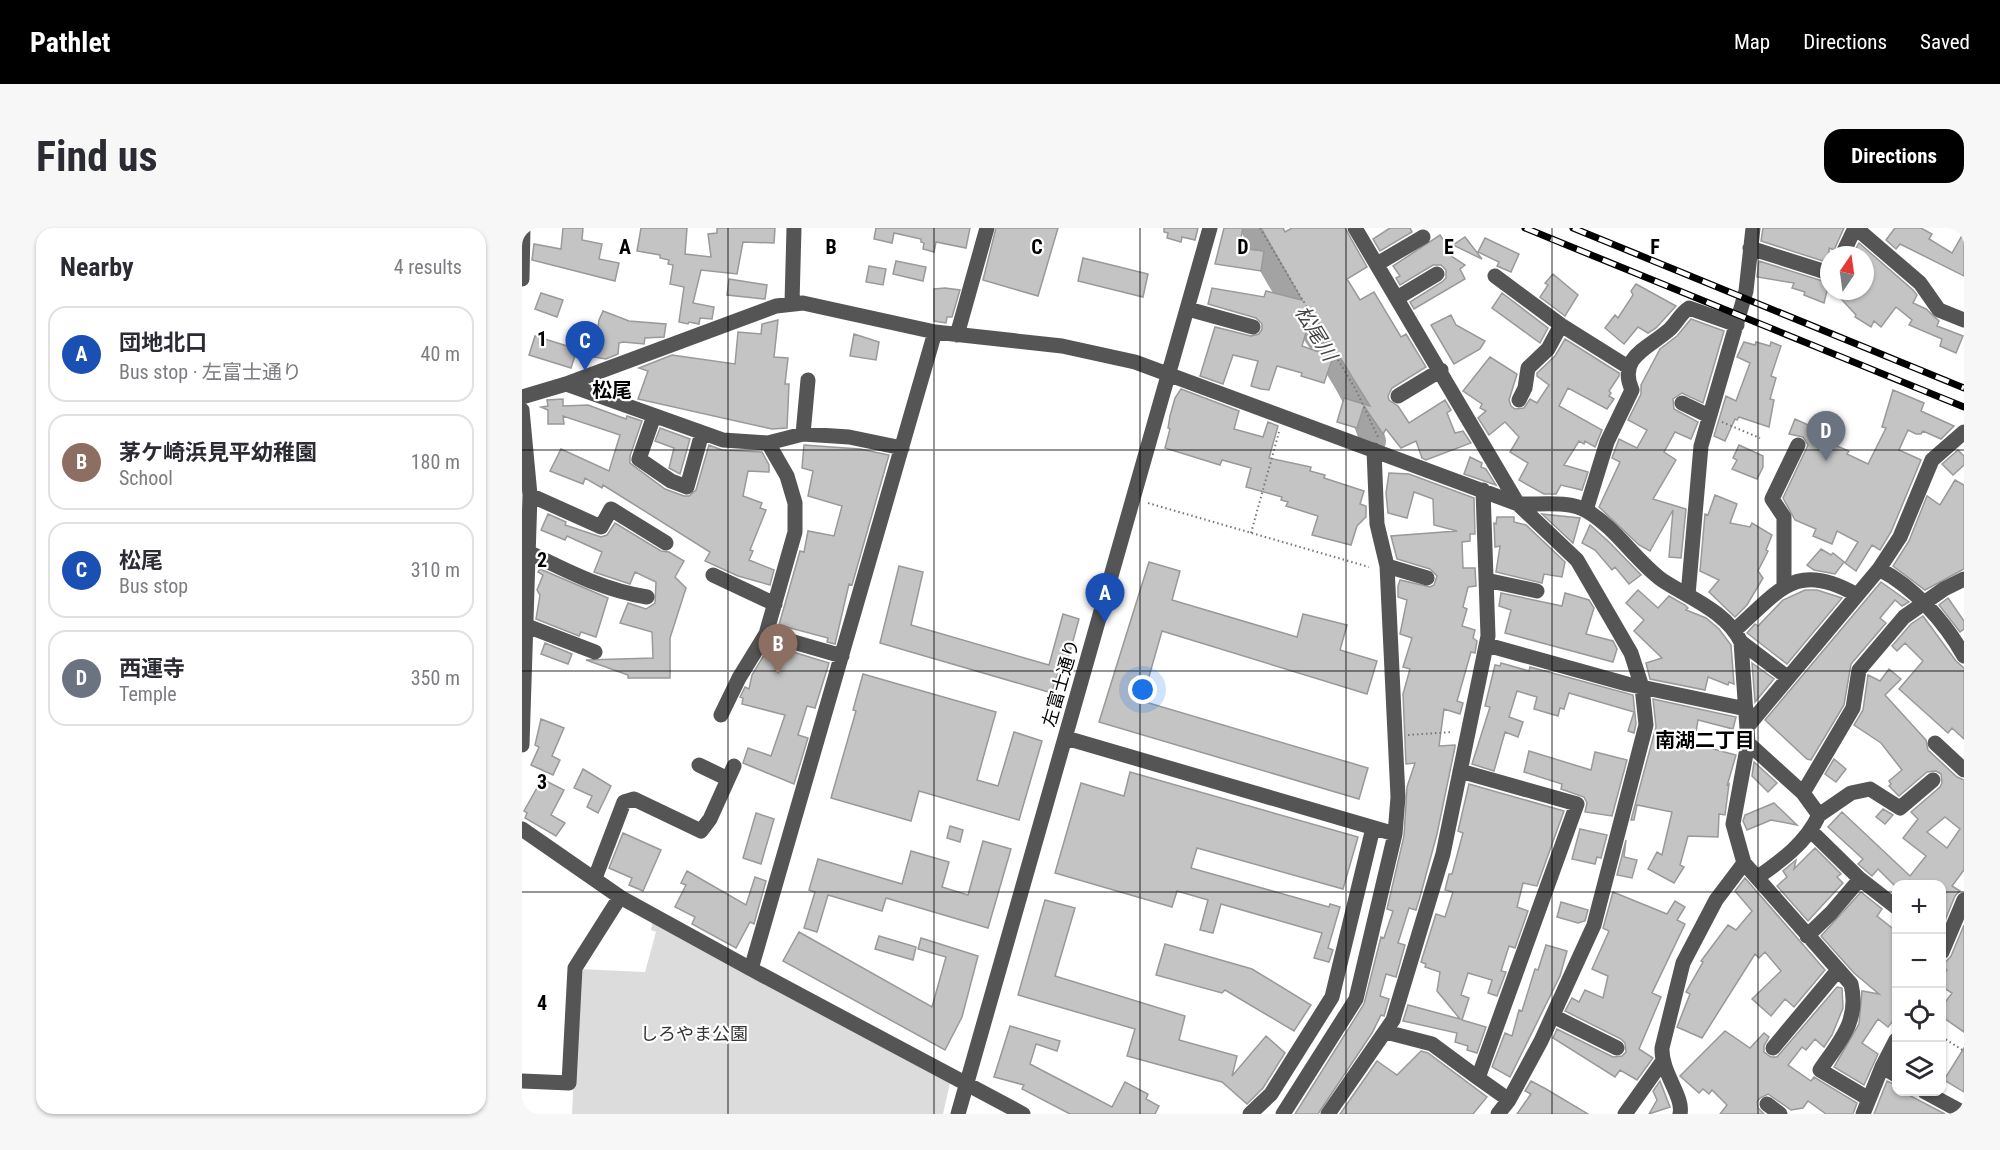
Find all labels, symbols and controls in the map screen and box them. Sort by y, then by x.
text: Pathlet [30,26,110,59]
text: Map [1734,30,1770,54]
text: Directions [1803,30,1887,54]
text: Saved [1920,30,1970,54]
button: Directions [1824,129,1964,183]
text: Find us [36,132,157,181]
text: A [619,235,631,259]
text: B [825,235,837,259]
text: C [1031,235,1043,259]
text: D [1237,235,1249,259]
text: E [1444,235,1454,259]
text: F [1650,235,1660,259]
north arrow [1820,246,1874,300]
text: Nearby [60,252,134,282]
text: 4 results [394,255,462,279]
water label: 松尾川 [1290,301,1343,367]
pin: C [566,322,604,371]
text: 1 [537,327,547,351]
text: 団地北口 [119,330,207,355]
text: A [76,342,87,366]
text: 40 m [421,342,460,366]
text: Bus stop · 左富士通り [119,360,302,384]
district label: 松尾 [592,378,632,402]
pin: D [1806,412,1846,461]
text: 茅ケ崎浜見平幼稚園 [119,440,317,465]
text: B [76,450,87,474]
text: 180 m [411,450,460,474]
text: School [119,466,173,490]
text: 松尾 [119,548,163,573]
text: 2 [537,548,547,572]
text: C [76,558,87,582]
text: 310 m [411,558,460,582]
text: Bus stop [119,574,188,598]
pin: A [1086,574,1124,623]
pin: B [758,624,798,674]
street label: 左富士通り [1038,637,1083,729]
text: 西運寺 [119,656,185,681]
text: D [76,666,87,690]
text: 350 m [411,666,460,690]
your location [1128,675,1157,704]
text: Temple [119,682,177,706]
district label: 南湖二丁目 [1655,728,1755,752]
text: 3 [537,770,547,794]
map controls [1892,880,1946,1096]
button: + [1892,880,1946,934]
button: − [1892,934,1946,988]
button: locate [1892,988,1946,1042]
text: 4 [537,991,547,1015]
park label: しろやま公園 [640,1023,748,1044]
button: layers [1892,1042,1946,1096]

